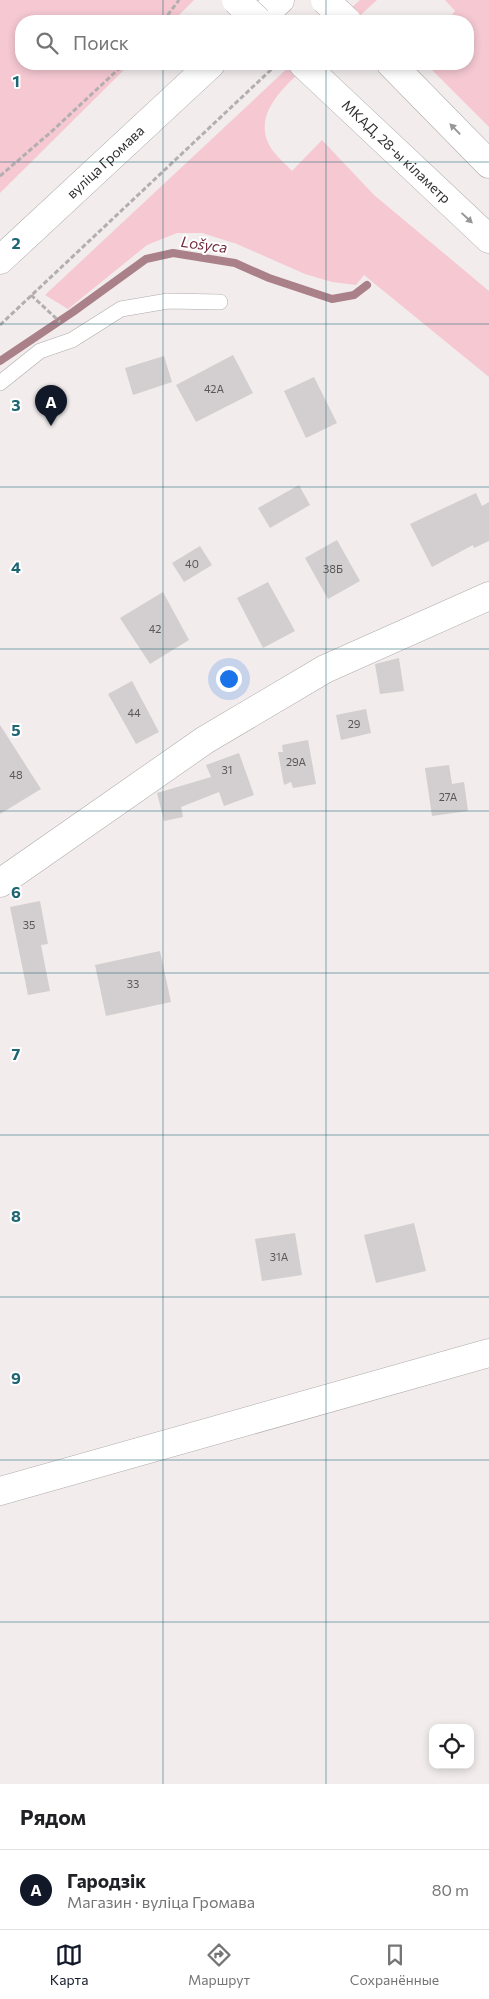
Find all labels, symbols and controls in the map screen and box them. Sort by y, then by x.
search box [15,15,474,70]
icon: search [33,29,61,57]
text: Поиск [73,31,129,54]
text: 1 [12,71,20,90]
street label: МКАД, 28-ы кіламетр [339,96,454,207]
street label: вуліца Громава [63,122,147,202]
one-way arrow [449,123,461,135]
one-way arrow [460,212,472,224]
water label: Lošyca [180,232,229,256]
text: 2 [11,233,21,252]
house number: 42А [204,382,224,395]
pin: A [35,385,67,426]
text: 3 [11,395,21,414]
text: 4 [11,557,21,576]
house number: 40 [185,557,199,570]
house number: 38Б [323,562,343,575]
house number: 42 [149,622,161,635]
your location [216,666,242,692]
house number: 44 [127,706,141,719]
house number: 29 [348,717,361,730]
text: 5 [11,720,21,739]
house number: 29А [286,755,306,768]
house number: 31 [222,763,232,776]
house number: 48 [9,768,23,781]
house number: 27А [439,790,458,803]
text: 6 [11,882,21,901]
house number: 35 [23,918,35,931]
house number: 33 [127,977,139,990]
text: 7 [12,1044,21,1063]
text: 8 [11,1206,21,1225]
house number: 31А [270,1250,289,1263]
text: 9 [11,1368,21,1387]
map controls [429,1724,474,1769]
button: locate [429,1724,474,1769]
text: Рядом [20,1804,86,1829]
text: Гародзік [67,1869,146,1892]
text: A [30,1880,42,1899]
text: 80 m [432,1880,469,1899]
text: Магазин · вуліца Громава [67,1892,255,1911]
tab: Карта [50,1941,88,1988]
tab: Маршрут [188,1941,250,1988]
tab: Сохранённые [350,1941,439,1988]

